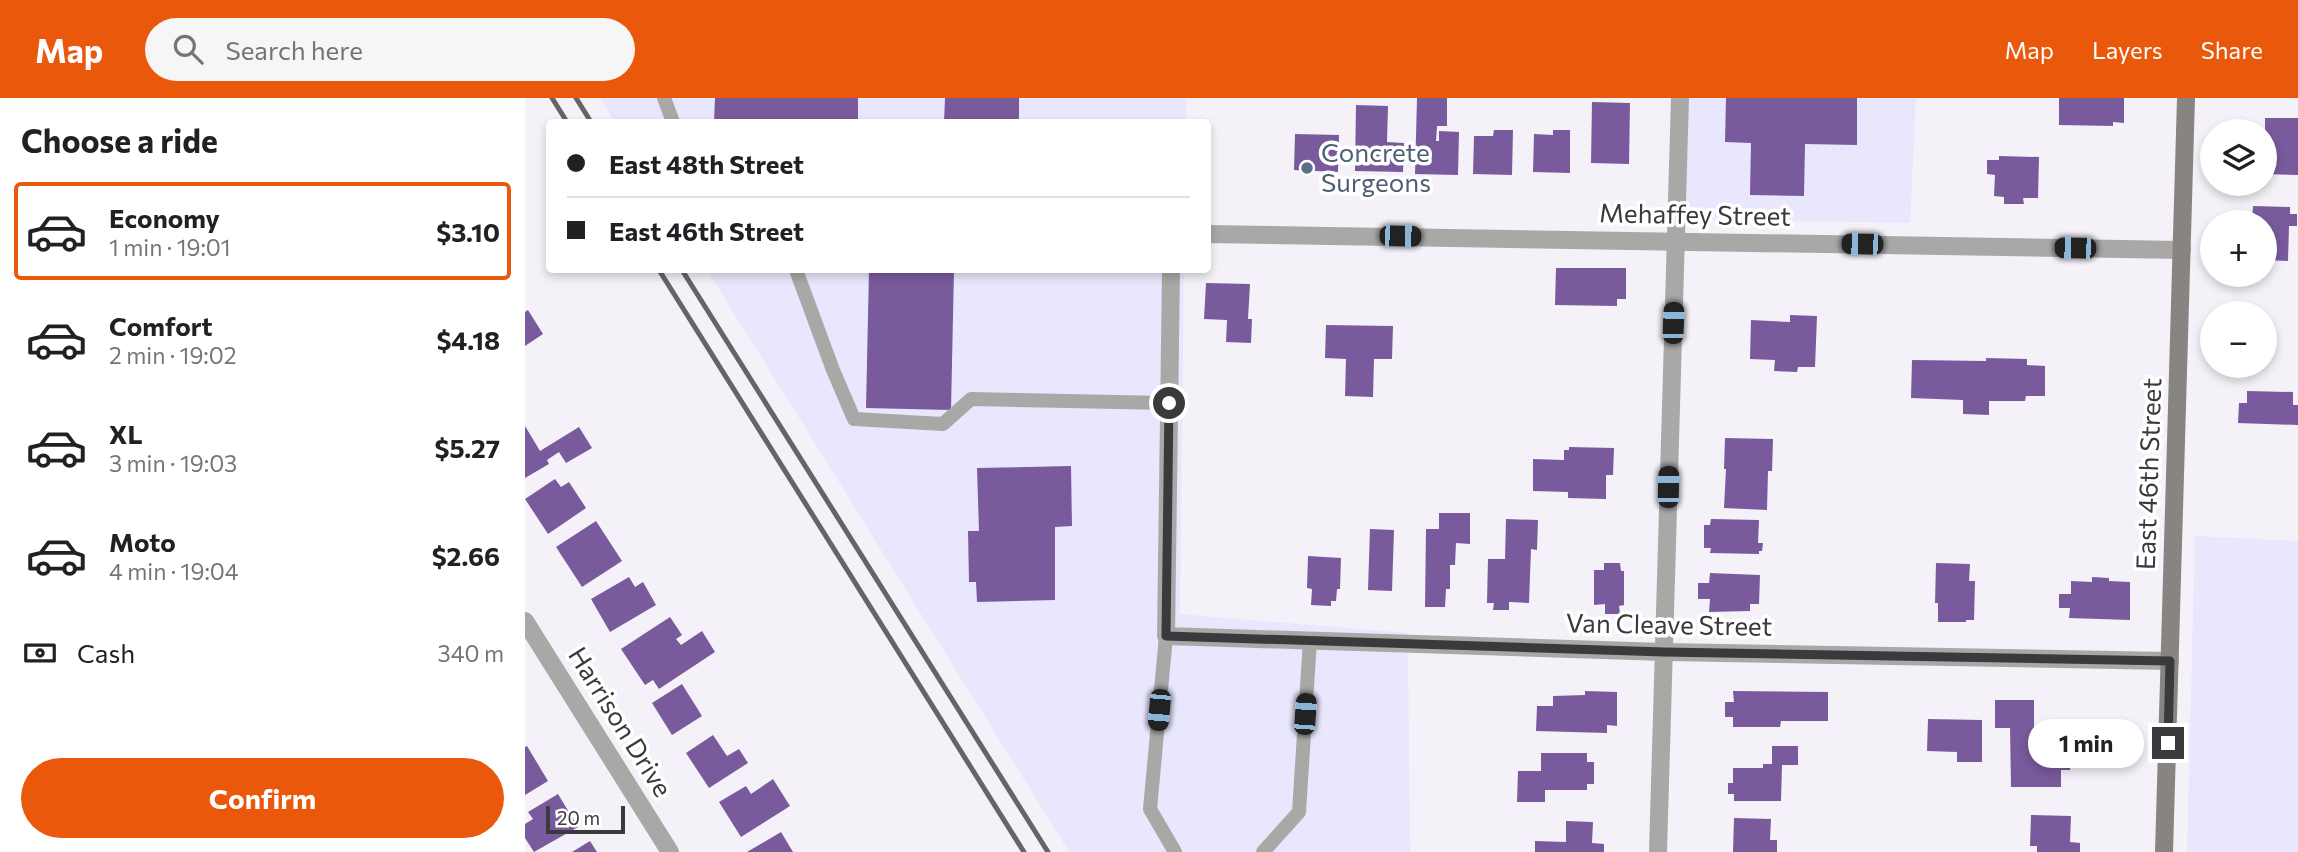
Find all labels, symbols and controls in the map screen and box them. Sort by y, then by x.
search box [145,18,635,81]
text: Map [35,29,103,70]
icon: search [169,30,207,68]
text: Search here [225,34,363,65]
text: Map [2005,35,2054,64]
text: Layers [2092,35,2163,64]
text: Share [2201,35,2263,64]
map controls [2200,119,2277,378]
button: layers [2200,119,2277,196]
text: Choose a ride [21,120,218,160]
place label: Concrete Surgeons [1321,136,1431,197]
text: East 48th Street [609,148,804,179]
marker: Concrete Surgeons [1299,160,1315,176]
street label: Mehaffey Street [1599,196,1791,231]
icon: car [25,200,88,263]
text: Economy [109,202,220,233]
button: + [2200,210,2277,287]
text: East 46th Street [609,215,804,246]
text: $3.10 [436,216,500,247]
car [1379,225,1422,247]
text: 1 min · 19:01 [109,233,231,261]
car [1841,233,1884,255]
car [2054,237,2097,259]
button: − [2200,301,2277,378]
car [1662,302,1685,344]
icon: car [25,308,88,371]
text: Comfort [109,310,212,341]
text: $4.18 [436,324,500,355]
text: 2 min · 19:02 [109,341,236,369]
street label: East 46th Street [2129,378,2166,570]
route start [1153,387,1185,419]
icon: car [25,416,88,479]
text: XL [109,418,143,449]
text: $5.27 [434,432,500,463]
text: 3 min · 19:03 [109,449,237,477]
car [1658,466,1679,508]
icon: car [25,524,88,587]
text: Moto [109,526,176,557]
text: $2.66 [432,540,500,571]
text: 4 min · 19:04 [109,557,239,585]
street label: Van Cleave Street [1566,606,1773,641]
icon: cash [21,634,59,672]
text: Cash [77,637,135,668]
text: 340 m [438,639,504,667]
street label: Harrison Drive [563,641,680,802]
car [1147,688,1172,732]
car [1294,692,1317,736]
callout: 1 min [2028,718,2143,768]
route end [2152,727,2184,759]
text: 1 min [2059,729,2113,757]
button: Confirm [21,758,504,838]
scale bar [546,803,625,835]
text: 20 m [557,806,600,829]

